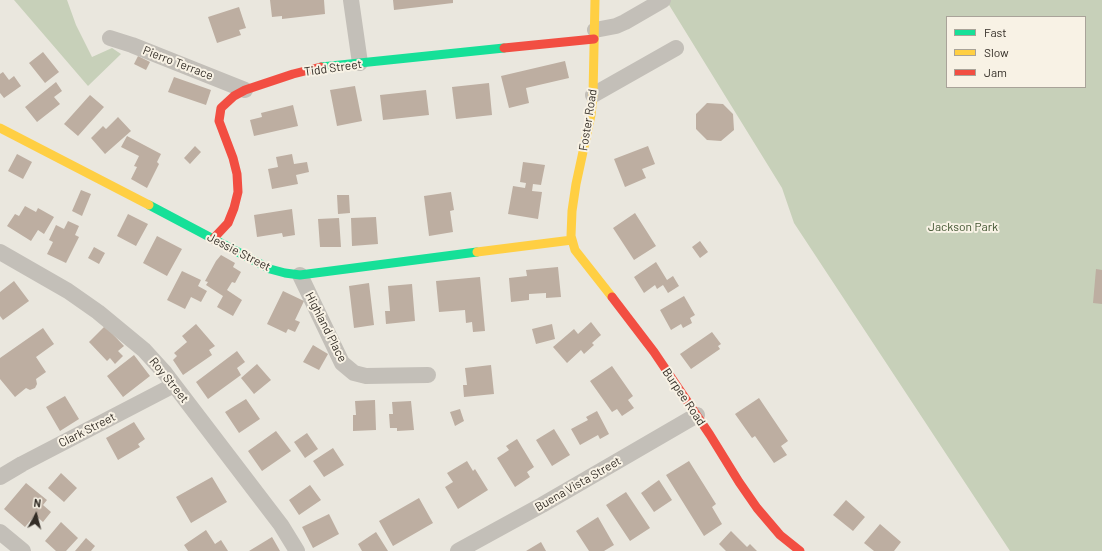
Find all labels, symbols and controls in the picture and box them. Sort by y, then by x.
legend [946,16,1086,88]
text: Fast [984,25,1007,39]
street label: Pierro Terrace [141,43,215,83]
text: Slow [984,45,1009,59]
street label: Tidd Street [303,57,363,79]
text: Jam [984,65,1007,79]
street label: Foster Road [576,88,600,152]
park label: Jackson Park [928,220,998,234]
street label: Jessie Street [205,230,273,274]
street label: Highland Place [302,290,350,364]
street label: Roy Street [146,354,192,406]
street label: Burpee Road [659,365,709,429]
street label: Clark Street [56,410,118,450]
street label: Buena Vista Street [533,454,623,514]
north arrow [16,495,56,535]
text: N [33,496,42,509]

